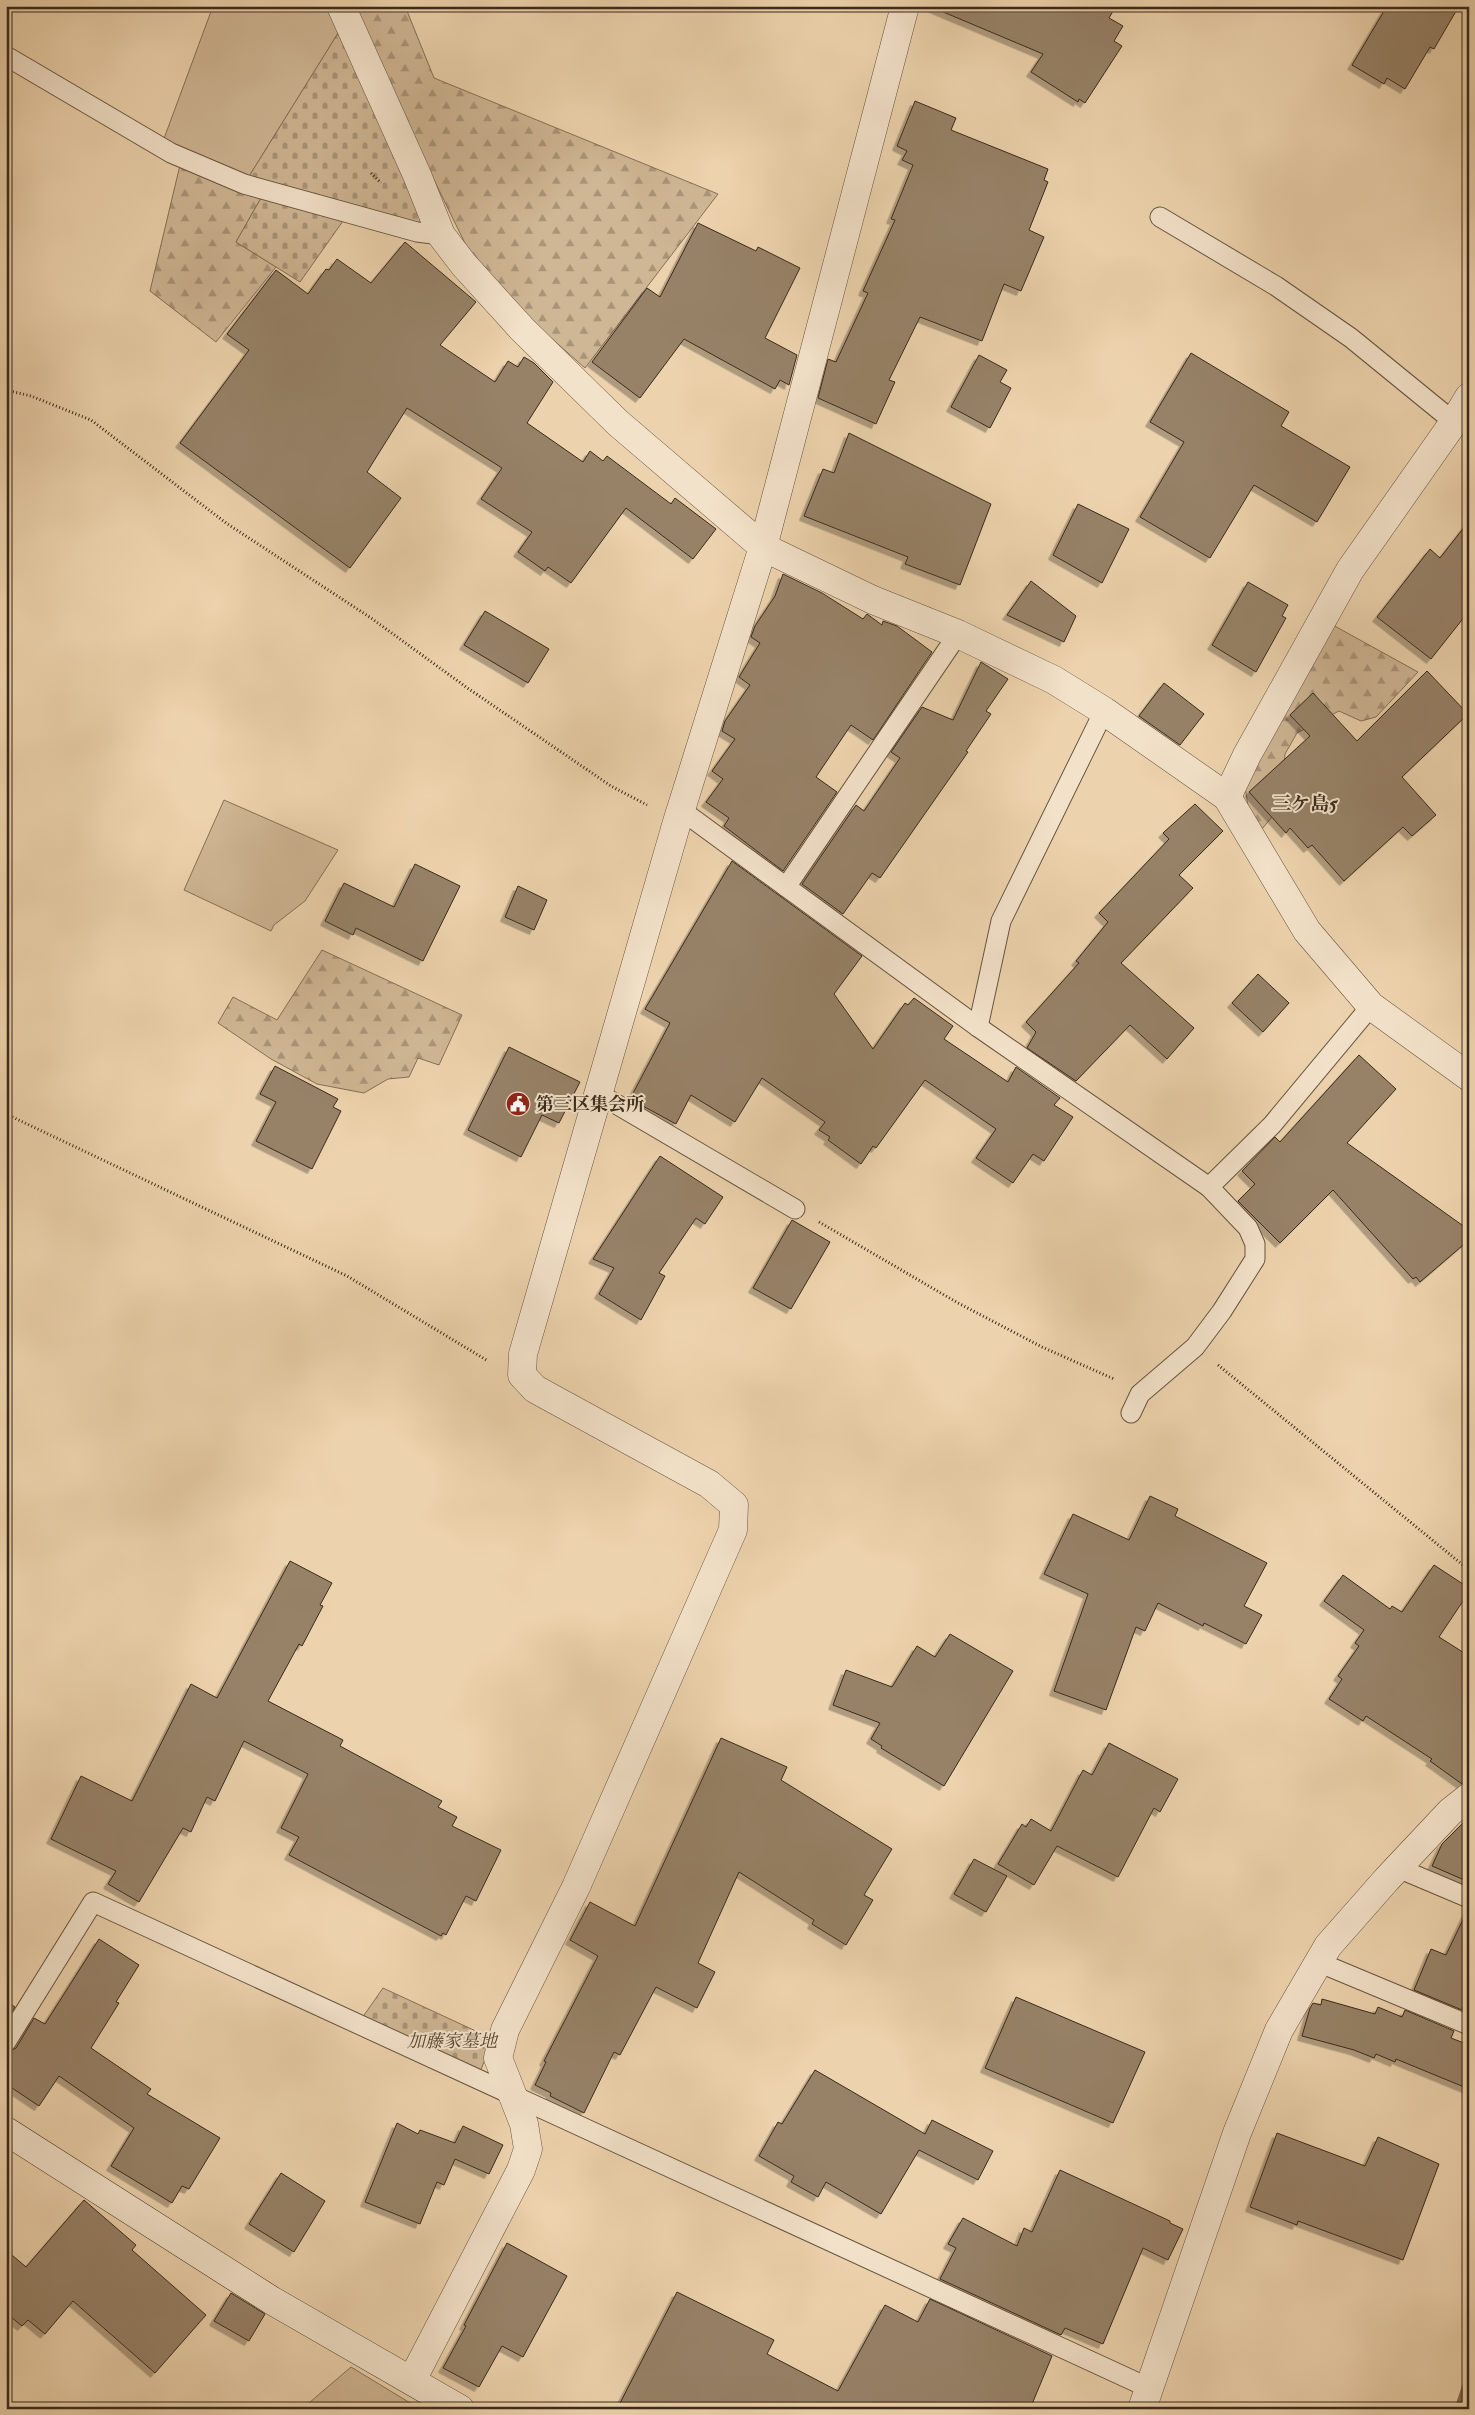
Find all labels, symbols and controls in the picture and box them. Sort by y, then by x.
district label: 三ケ島5 [1272,792,1338,816]
public building icon: 第三区集会所 [505,1091,531,1117]
place label: 第三区集会所 [536,1093,644,1116]
park label: 加藤家墓地 [407,2030,499,2053]

